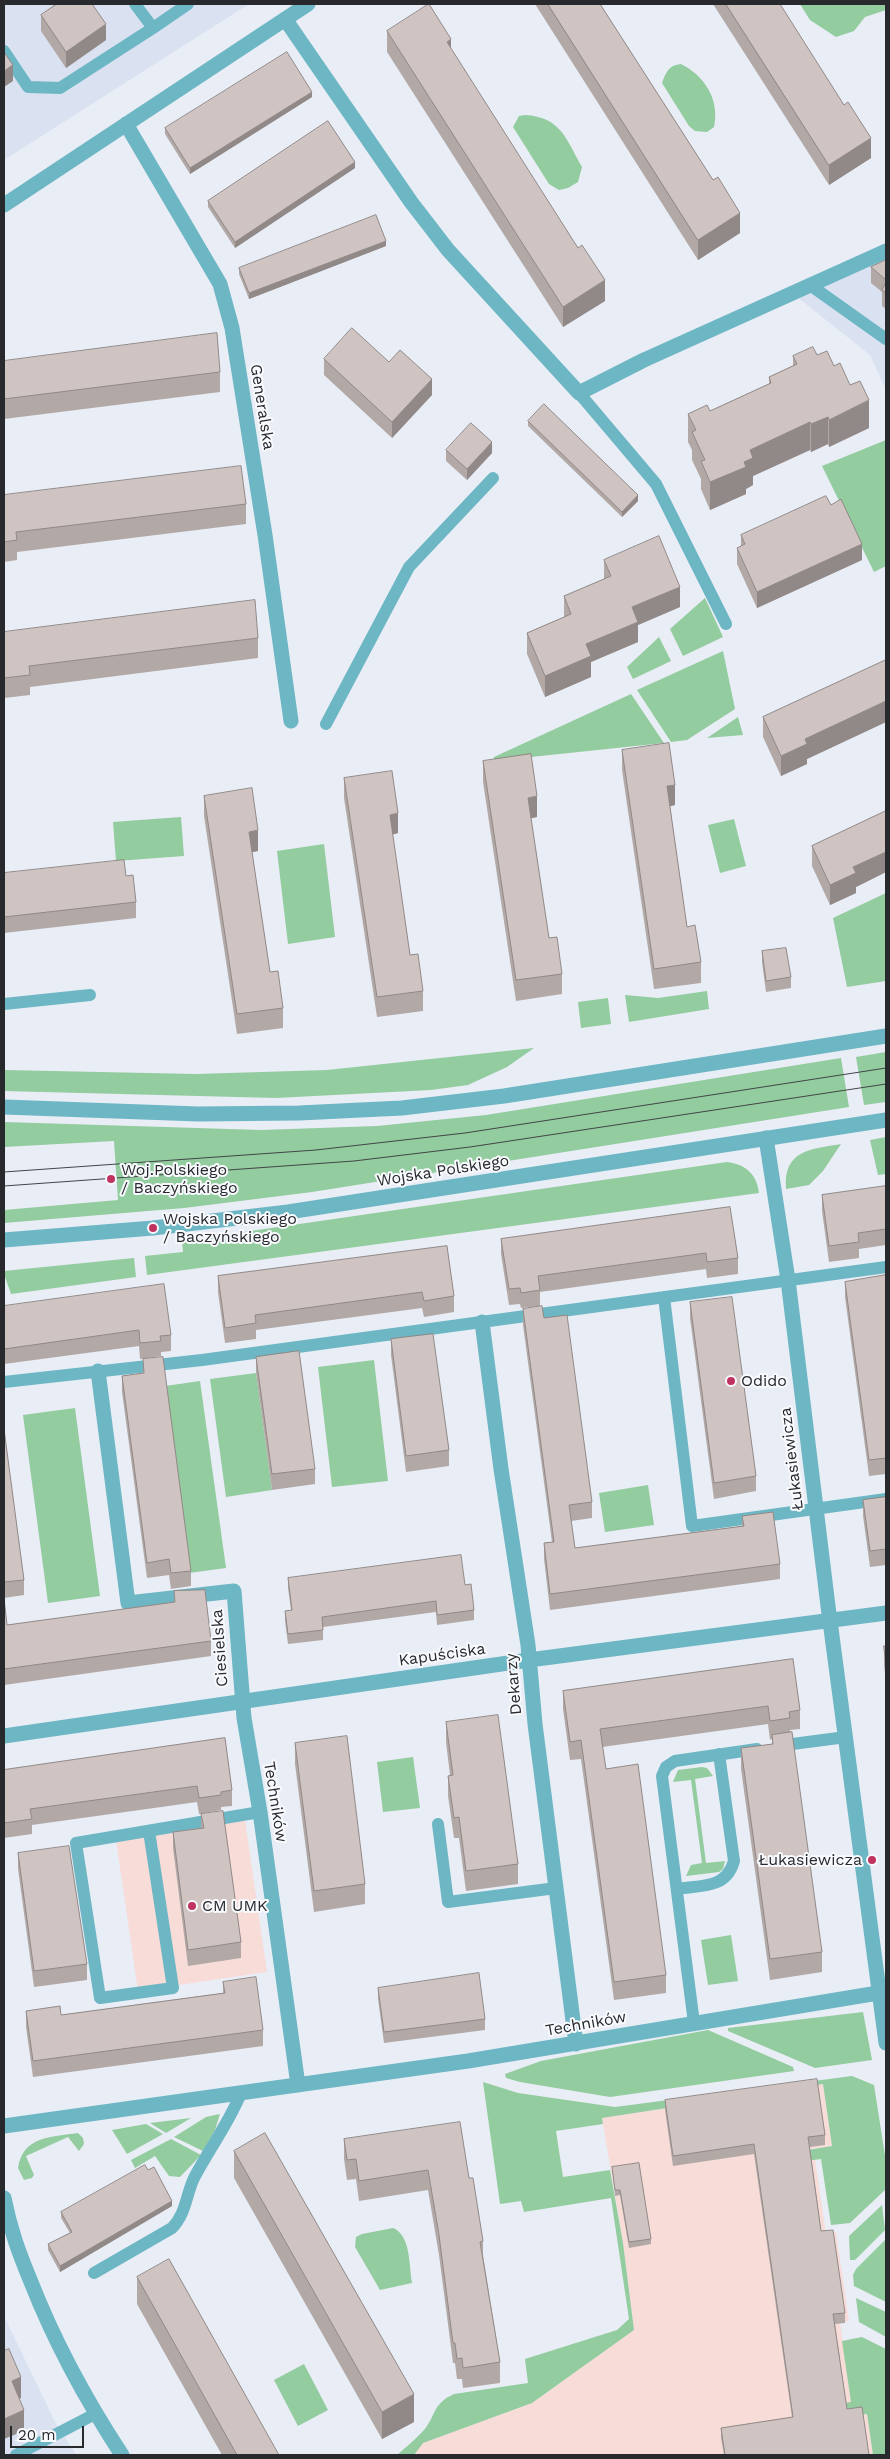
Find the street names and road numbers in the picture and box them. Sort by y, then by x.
street label: Generalska [246,363,278,451]
street label: Wojska Polskiego [375,1151,511,1191]
street label: Łukasiewicza [776,1406,808,1512]
street label: Ciesielska [208,1609,232,1687]
street label: Kapuściska [397,1639,487,1671]
street label: Dekarzy [502,1652,526,1716]
street label: Techników [259,1760,291,1844]
street label: Techników [544,2007,628,2041]

